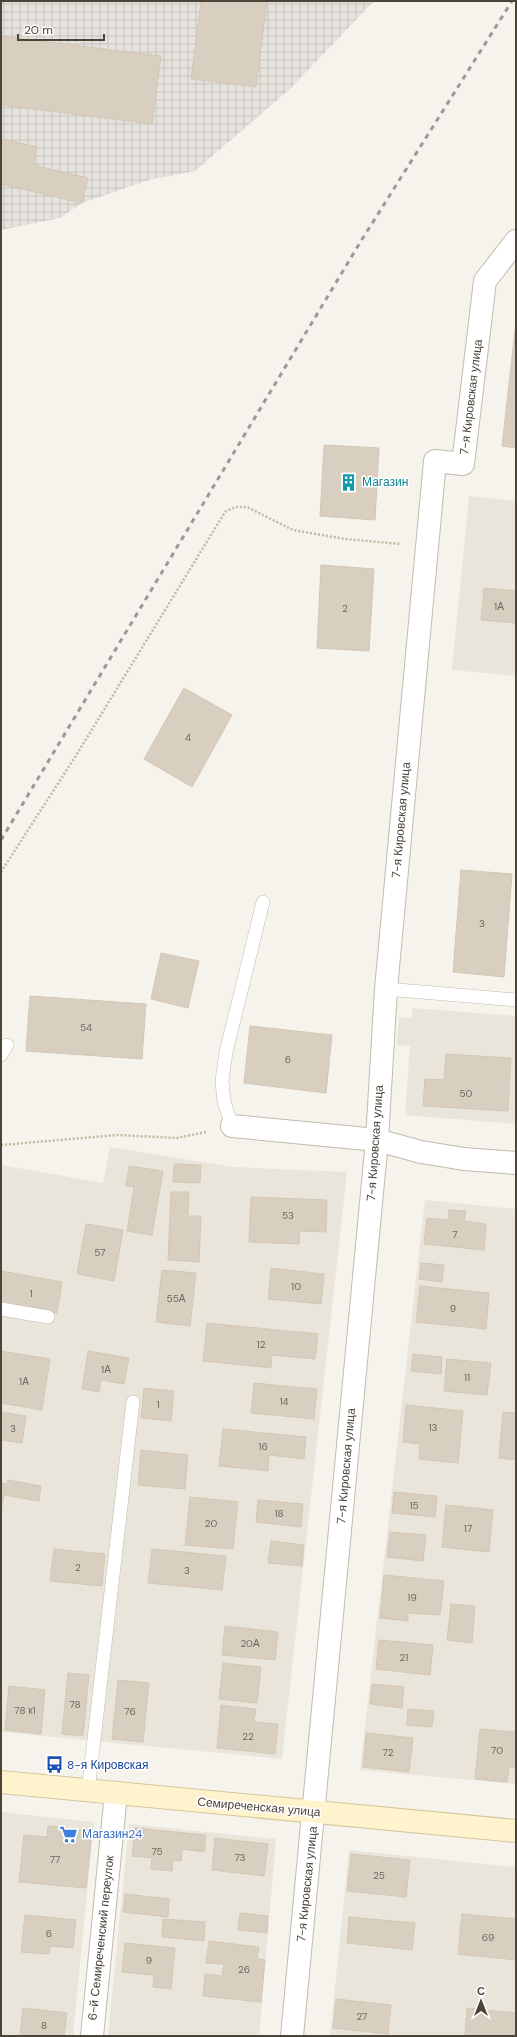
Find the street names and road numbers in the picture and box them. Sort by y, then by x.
street label: 7-я Кировская улица [456,338,486,456]
street label: 7-я Кировская улица [388,761,414,879]
street label: 7-я Кировская улица [363,1084,387,1202]
street label: 7-я Кировская улица [333,1407,359,1525]
street label: Семиреченская улица [197,1794,322,1820]
street label: 7-я Кировская улица [293,1825,321,1943]
street label: 6-й Семиреченский переулок [84,1854,118,2021]

